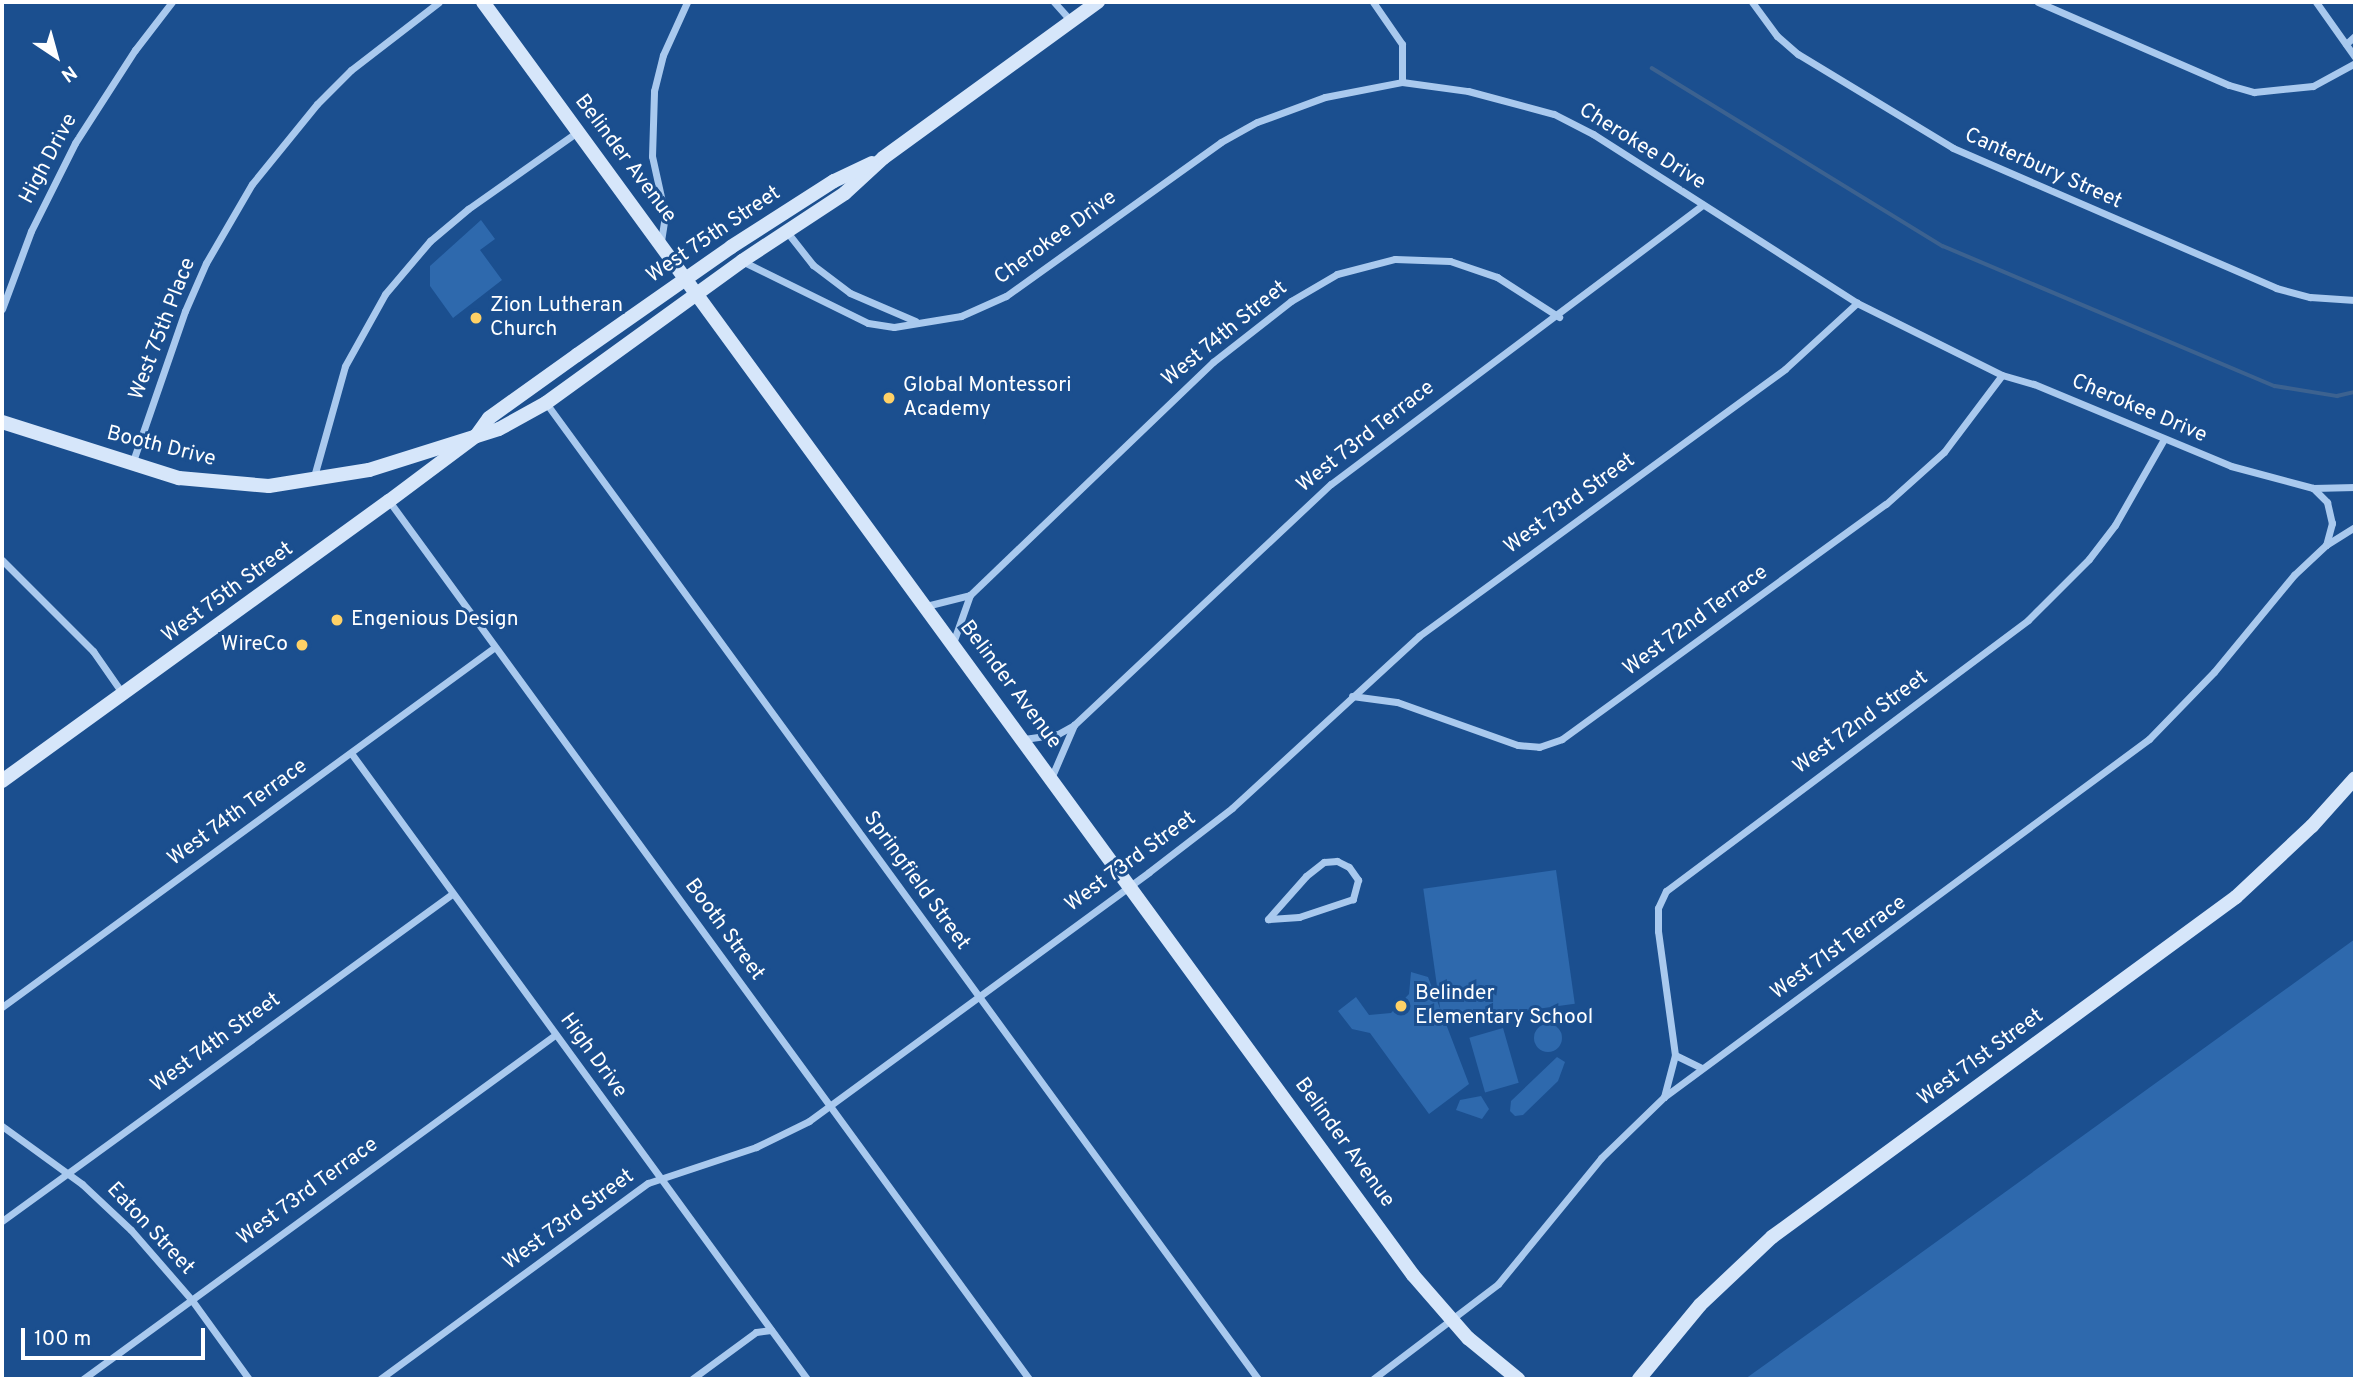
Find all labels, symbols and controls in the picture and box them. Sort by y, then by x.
north arrow [21,21,91,91]
text: N [56,59,81,87]
street label: Belinder Avenue [568,90,682,228]
street label: Cherokee Drive [1574,98,1710,196]
street label: High Drive [15,110,83,208]
street label: Canterbury Street [1960,123,2126,215]
street label: West 75th Street [642,181,786,289]
street label: Cherokee Drive [990,185,1122,291]
street label: West 75th Place [124,254,202,404]
street label: West 74th Street [1157,275,1293,393]
place label: Zion Lutheran Church [490,293,623,343]
marker: Zion Lutheran Church [468,310,484,326]
street label: Cherokee Drive [2067,369,2211,449]
place label: Global Montessori Academy [903,373,1072,423]
street label: West 73rd Terrace [1291,375,1441,499]
marker: Global Montessori Academy [881,390,897,406]
street label: Booth Drive [104,421,218,473]
street label: West 73rd Street [1499,448,1641,560]
street label: West 75th Street [157,537,299,649]
street label: West 72nd Terrace [1618,560,1774,682]
place label: Engenious Design [351,607,518,633]
marker: Engenious Design [329,612,345,628]
street label: Belinder Avenue [953,616,1067,754]
place label: WireCo [221,632,288,658]
marker: WireCo [294,637,310,653]
street label: West 72nd Street [1788,665,1934,781]
street label: West 74th Terrace [163,753,313,873]
street label: West 73rd Street [1060,806,1202,918]
street label: Springfield Street [857,807,975,955]
street label: Booth Street [679,874,769,986]
street label: West 71st Terrace [1766,890,1912,1006]
place label: Belinder Elementary School [1415,981,1593,1031]
street label: West 74th Street [146,987,286,1099]
marker: Belinder Elementary School [1393,998,1409,1014]
street label: West 71st Street [1913,1004,2049,1112]
street label: High Drive [554,1009,632,1103]
street label: Belinder Avenue [1288,1073,1400,1213]
street label: West 73rd Terrace [232,1132,384,1252]
street label: West 73rd Street [498,1164,640,1276]
street label: Eaton Street [101,1178,199,1280]
scale bar [24,1314,208,1358]
text: 100 m [34,1326,91,1353]

